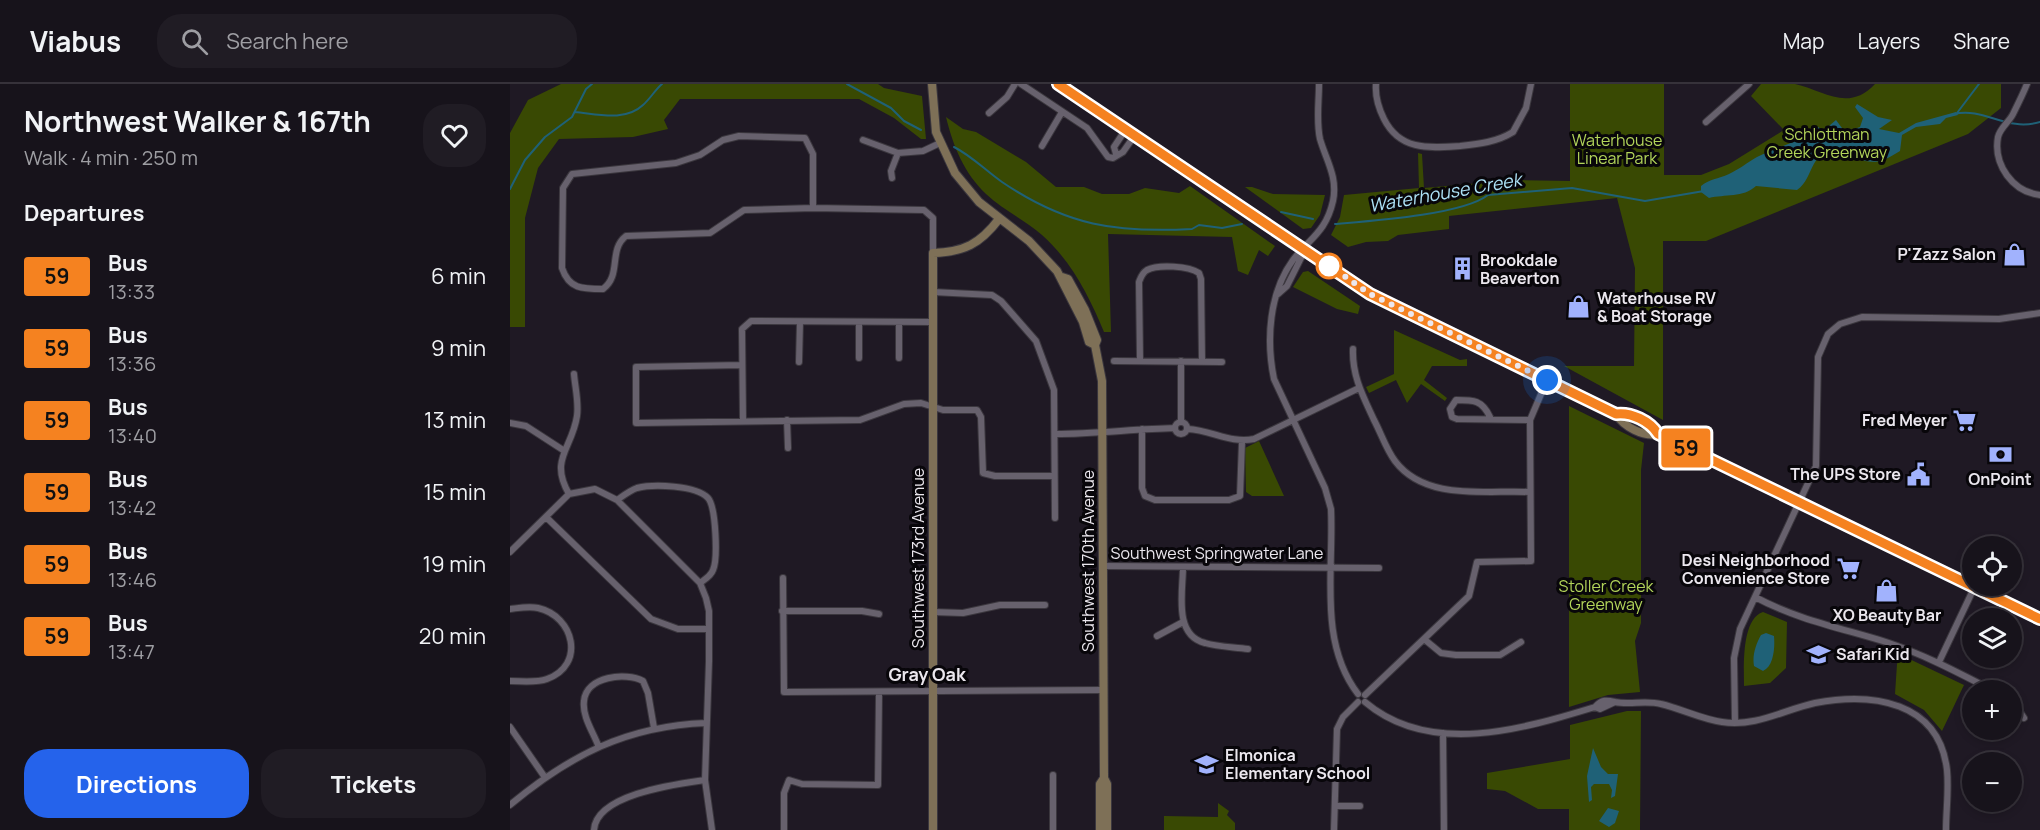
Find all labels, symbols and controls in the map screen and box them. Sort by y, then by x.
search box [157,14,577,68]
text: Viabus [30,22,121,60]
icon: search [178,25,211,58]
text: Search here [226,26,349,56]
text: Map [1783,27,1824,55]
text: Layers [1857,27,1920,55]
text: Share [1953,27,2010,55]
text: Northwest Walker & 167th [24,102,371,140]
button: heart [423,104,486,167]
park label: Schlottman Creek Greenway [1767,123,1888,163]
park label: Waterhouse Linear Park [1572,129,1662,169]
text: Walk · 4 min · 250 m [24,144,198,171]
water label: Waterhouse Creek [1367,166,1526,217]
text: Departures [24,198,144,228]
shop icon: P'Zazz Salon [2001,241,2027,267]
place label: P'Zazz Salon [1897,243,1996,265]
text: Bus [108,248,148,278]
place label: Brookdale Beaverton [1480,249,1559,289]
unlabelled marker [1316,253,1342,279]
building icon: Brookdale Beaverton [1449,256,1475,282]
text: 6 min [431,261,486,291]
text: 59 [44,262,70,290]
text: 13:33 [108,278,155,305]
place label: Waterhouse RV & Boat Storage [1597,287,1717,327]
shop icon: Waterhouse RV & Boat Storage [1566,294,1592,320]
text: Bus [108,320,148,350]
text: 9 min [431,333,486,363]
text: 59 [44,334,70,362]
text: 13:36 [108,350,156,377]
your location [1532,365,1562,395]
text: Bus [108,392,148,422]
text: 13 min [424,405,486,435]
text: 59 [44,406,70,434]
supermarket icon: Fred Meyer [1952,407,1978,433]
place label: Fred Meyer [1862,409,1947,431]
text: 13:40 [108,422,157,449]
line badge: 59 [1659,428,1713,468]
text: 59 [1673,434,1699,462]
bank icon: OnPoint [1987,441,2013,467]
public building icon: The UPS Store [1906,461,1932,487]
place label: The UPS Store [1790,463,1901,485]
text: Bus [108,464,148,494]
street label: Southwest 173rd Avenue [907,468,929,648]
place label: OnPoint [1968,468,2032,490]
street label: Southwest 170th Avenue [1077,470,1099,652]
text: 15 min [423,477,486,507]
text: 59 [44,478,70,506]
text: 13:42 [108,494,156,521]
text: Bus [108,536,148,566]
map controls [1962,536,2022,812]
button: locate [1962,536,2022,596]
street label: Southwest Springwater Lane [1111,542,1323,564]
text: 19 min [423,549,486,579]
place label: Desi Neighborhood Convenience Store [1682,549,1830,589]
text: 59 [44,550,70,578]
supermarket icon: Desi Neighborhood Convenience Store [1835,556,1861,582]
text: 13:46 [108,566,157,593]
park label: Stoller Creek Greenway [1559,575,1655,615]
shop icon: XO Beauty Bar [1874,577,1900,603]
place label: XO Beauty Bar [1833,604,1941,626]
text: Bus [108,608,148,638]
button: layers [1962,608,2022,668]
text: 20 min [419,621,486,651]
text: 59 [44,622,70,650]
text: 13:47 [108,638,155,665]
school or university icon: Safari Kid [1805,641,1831,667]
place label: Safari Kid [1836,643,1910,665]
district label: Gray Oak [888,662,967,686]
button: + [1962,680,2022,740]
place label: Elmonica Elementary School [1225,744,1370,784]
button: Directions [24,749,249,818]
button: Tickets [261,749,486,818]
school or university icon: Elmonica Elementary School [1194,751,1220,777]
button: − [1962,752,2022,812]

